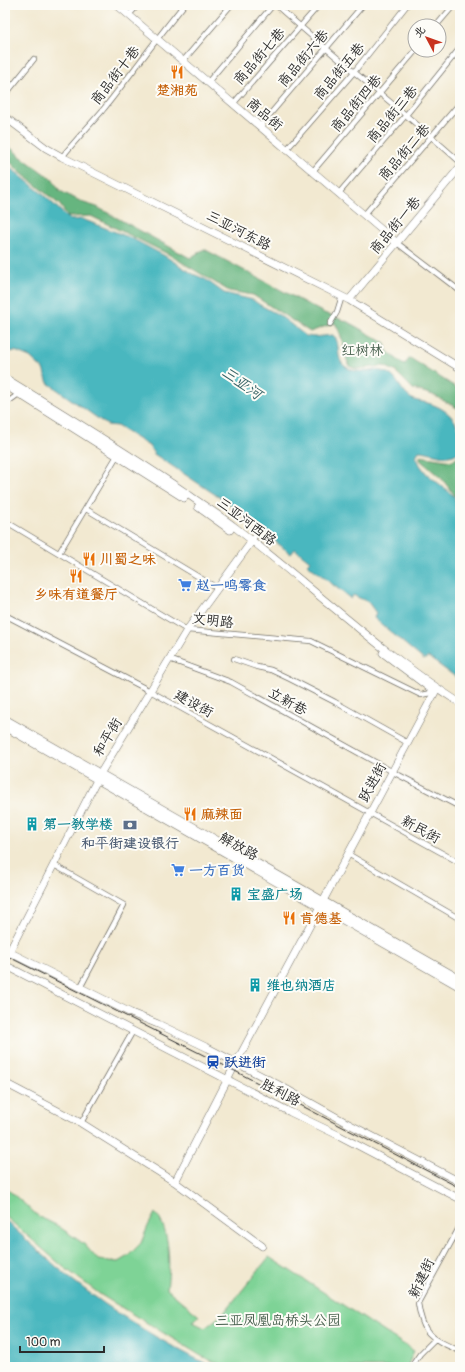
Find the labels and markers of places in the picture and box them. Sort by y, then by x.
restaurant icon: 楚湘苑 [169,64,185,80]
place label: 楚湘苑 [156,82,198,99]
restaurant icon: 川蜀之味 [81,551,97,567]
place label: 川蜀之味 [100,551,156,568]
restaurant icon: 乡味有道餐厅 [68,568,84,584]
supermarket icon: 赵一鸣零食 [177,577,193,593]
place label: 赵一鸣零食 [196,577,266,594]
place label: 乡味有道餐厅 [34,586,118,603]
restaurant icon: 麻辣面 [182,806,198,822]
place label: 麻辣面 [201,806,243,823]
building icon: 第一教学楼 [24,816,40,832]
place label: 第一教学楼 [43,816,113,833]
bank icon: 和平街建设银行 [122,817,138,833]
place label: 和平街建设银行 [81,835,179,852]
supermarket icon: 一方百货 [170,862,186,878]
place label: 一方百货 [189,862,245,879]
building icon: 宝盛广场 [228,886,244,902]
place label: 宝盛广场 [247,886,303,903]
restaurant icon: 肯德基 [281,910,297,926]
place label: 肯德基 [300,910,342,927]
building icon: 维也纳酒店 [247,977,263,993]
place label: 维也纳酒店 [266,977,336,994]
station icon: 跃进街 [205,1054,221,1070]
place label: 跃进街 [224,1054,266,1071]

